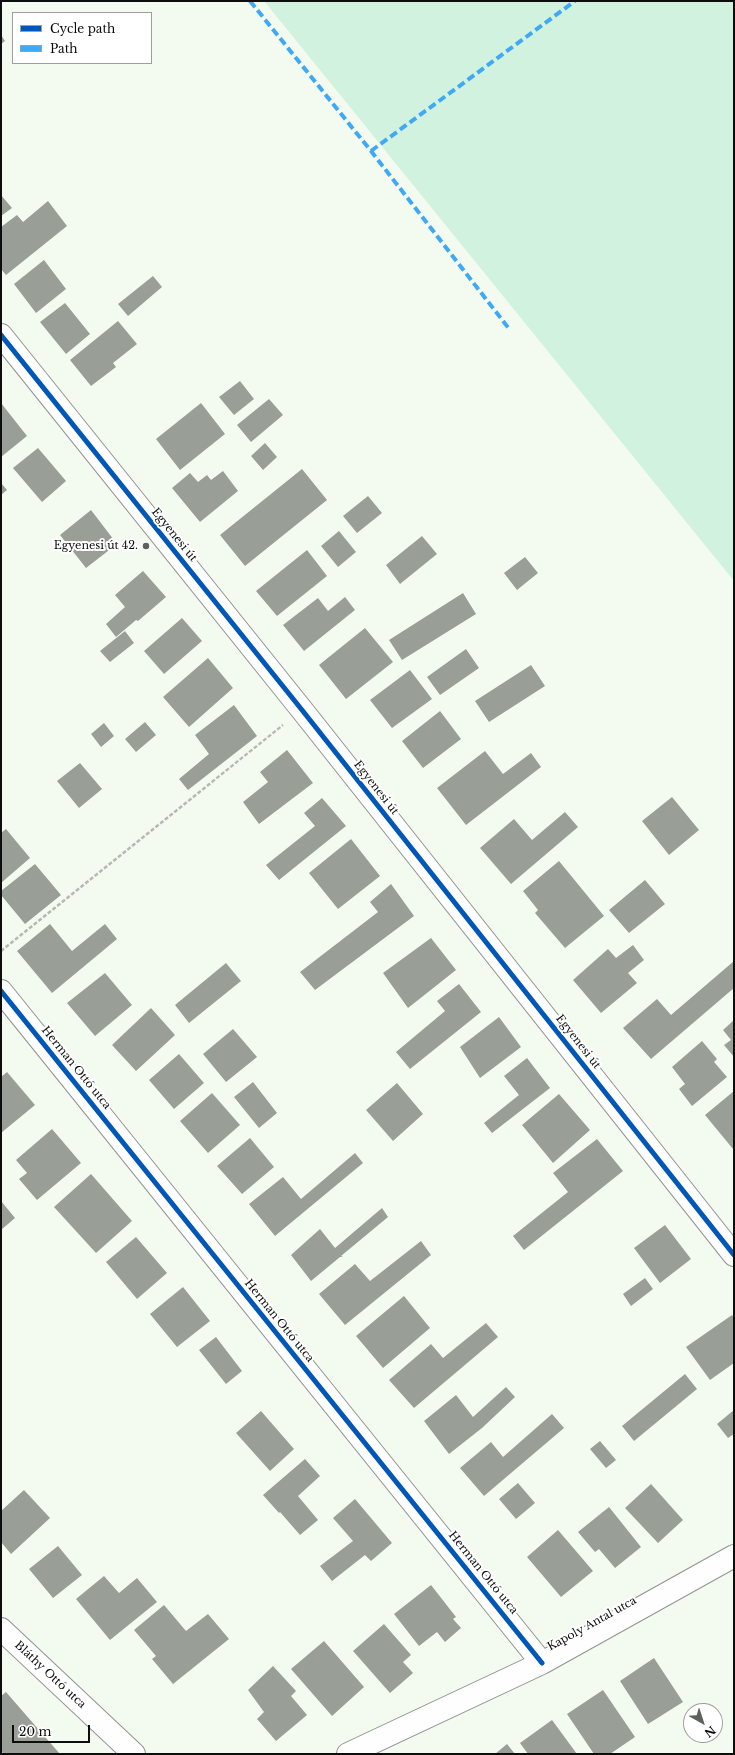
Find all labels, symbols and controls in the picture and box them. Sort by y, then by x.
legend [12,12,152,64]
text: Cycle path [50,21,115,36]
text: Path [50,41,78,56]
street label: Egyenesi út [148,506,200,564]
place label: Egyenesi út 42. [54,539,138,553]
marker: Egyenesi út 42. [141,541,151,551]
street label: Egyenesi út [351,758,401,818]
street label: Egyenesi út [553,1012,603,1072]
street label: Herman Ottó utca [39,1024,113,1112]
street label: Herman Ottó utca [242,1277,316,1365]
street label: Herman Ottó utca [446,1529,520,1617]
street label: Kapoly Antal utca [545,1594,639,1654]
street label: Bláthy Ottó utca [12,1639,88,1711]
north arrow [683,1703,723,1743]
scale bar [14,1717,92,1743]
text: N [701,1723,718,1740]
text: 20 m [19,1724,51,1739]

